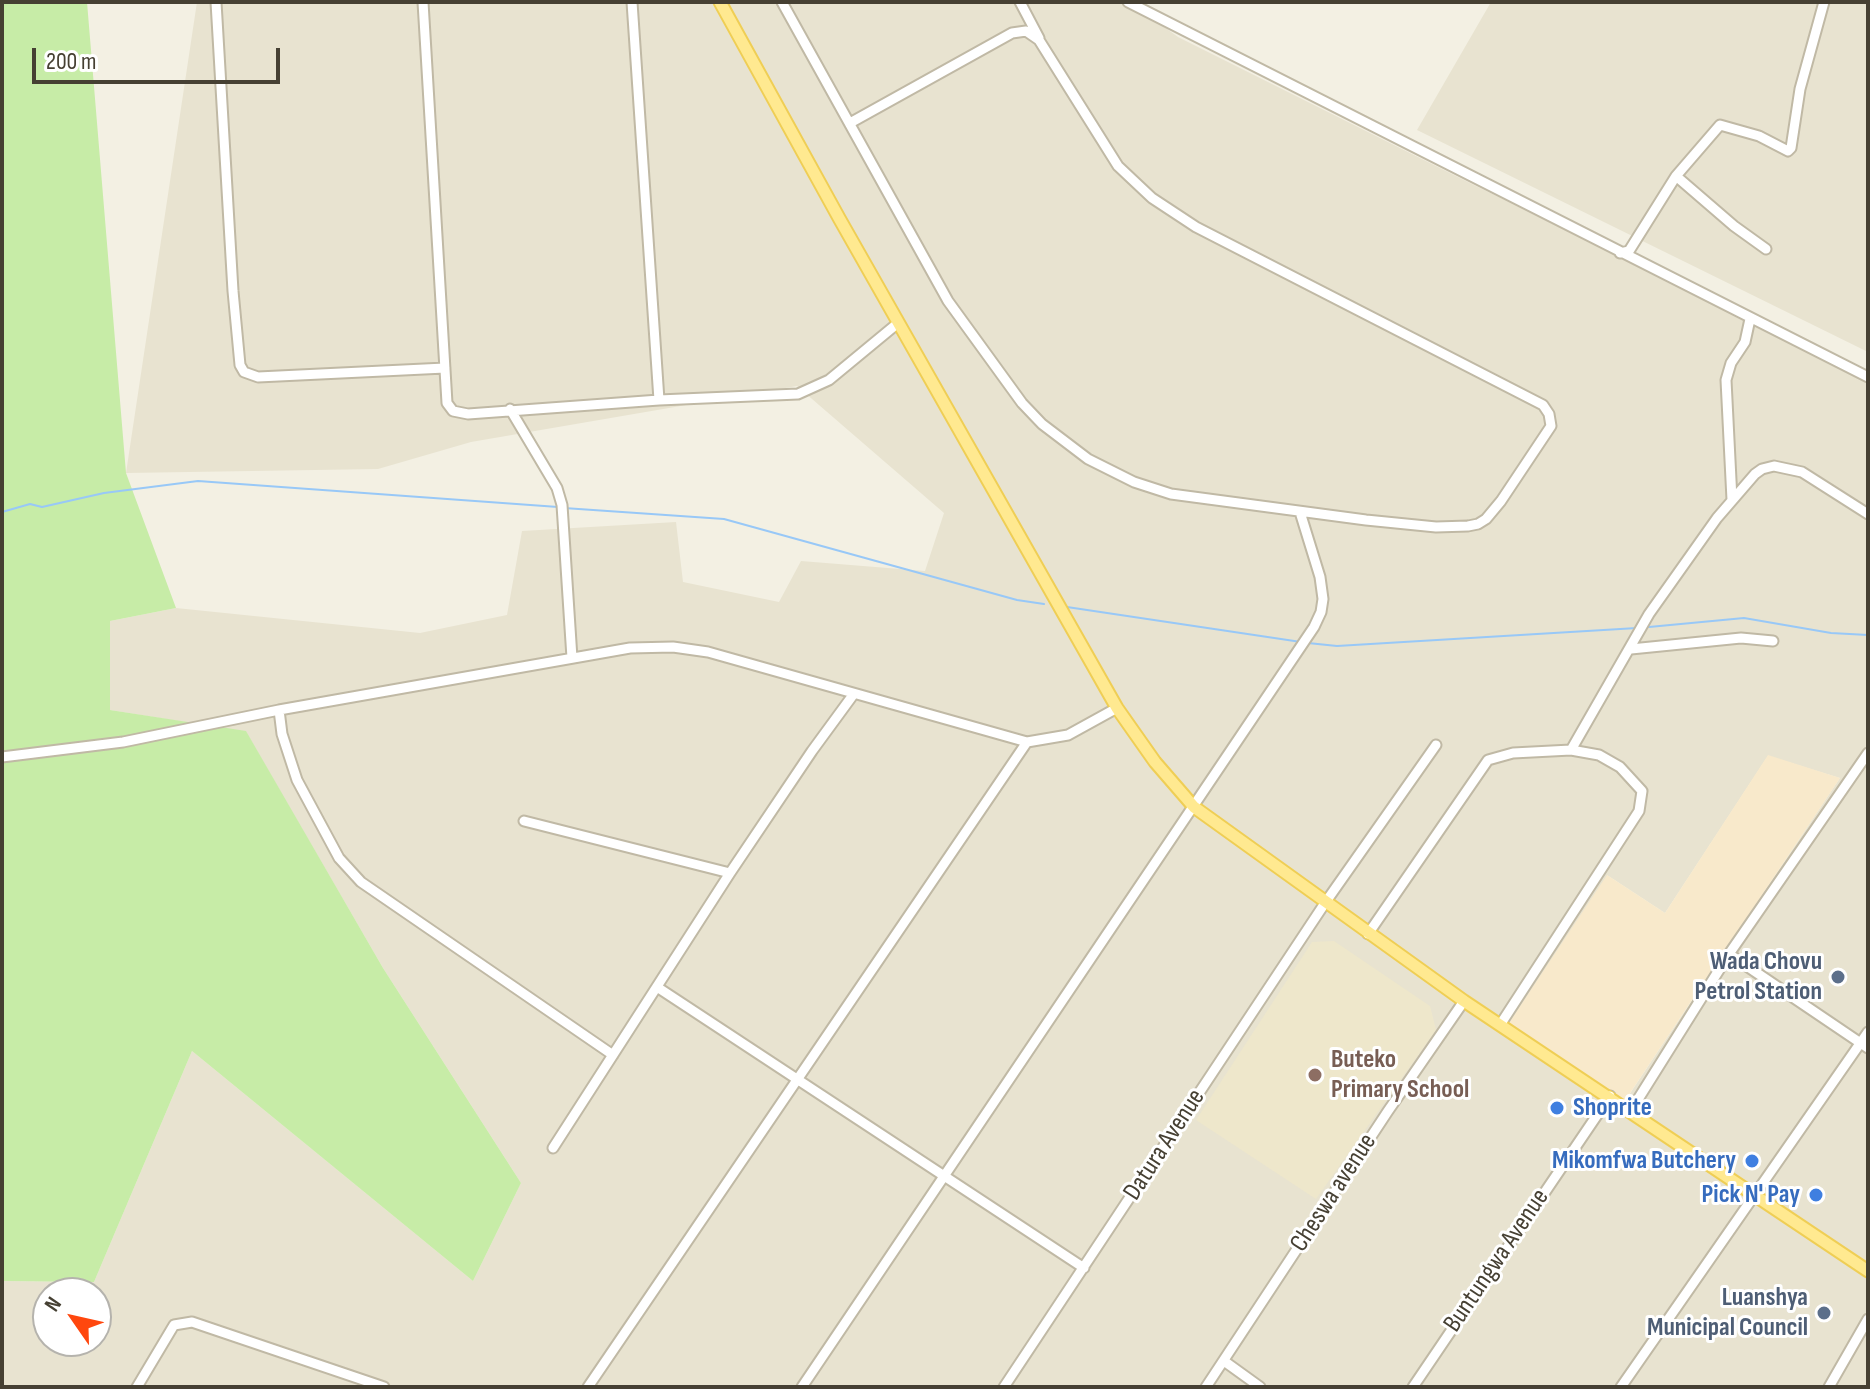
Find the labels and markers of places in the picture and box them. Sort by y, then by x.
place label: Wada Chovu Petrol Station [1695,946,1822,1008]
marker: Wada Chovu Petrol Station [1829,968,1847,986]
place label: Buteko Primary School [1331,1044,1469,1106]
marker: Buteko Primary School [1306,1066,1324,1084]
place label: Shoprite [1573,1092,1652,1124]
marker: Shoprite [1548,1099,1566,1117]
place label: Mikomfwa Butchery [1552,1145,1736,1177]
marker: Mikomfwa Butchery [1743,1152,1761,1170]
place label: Pick N' Pay [1702,1179,1800,1211]
marker: Pick N' Pay [1807,1186,1825,1204]
place label: Luanshya Municipal Council [1647,1282,1808,1344]
marker: Luanshya Municipal Council [1815,1304,1833,1322]

